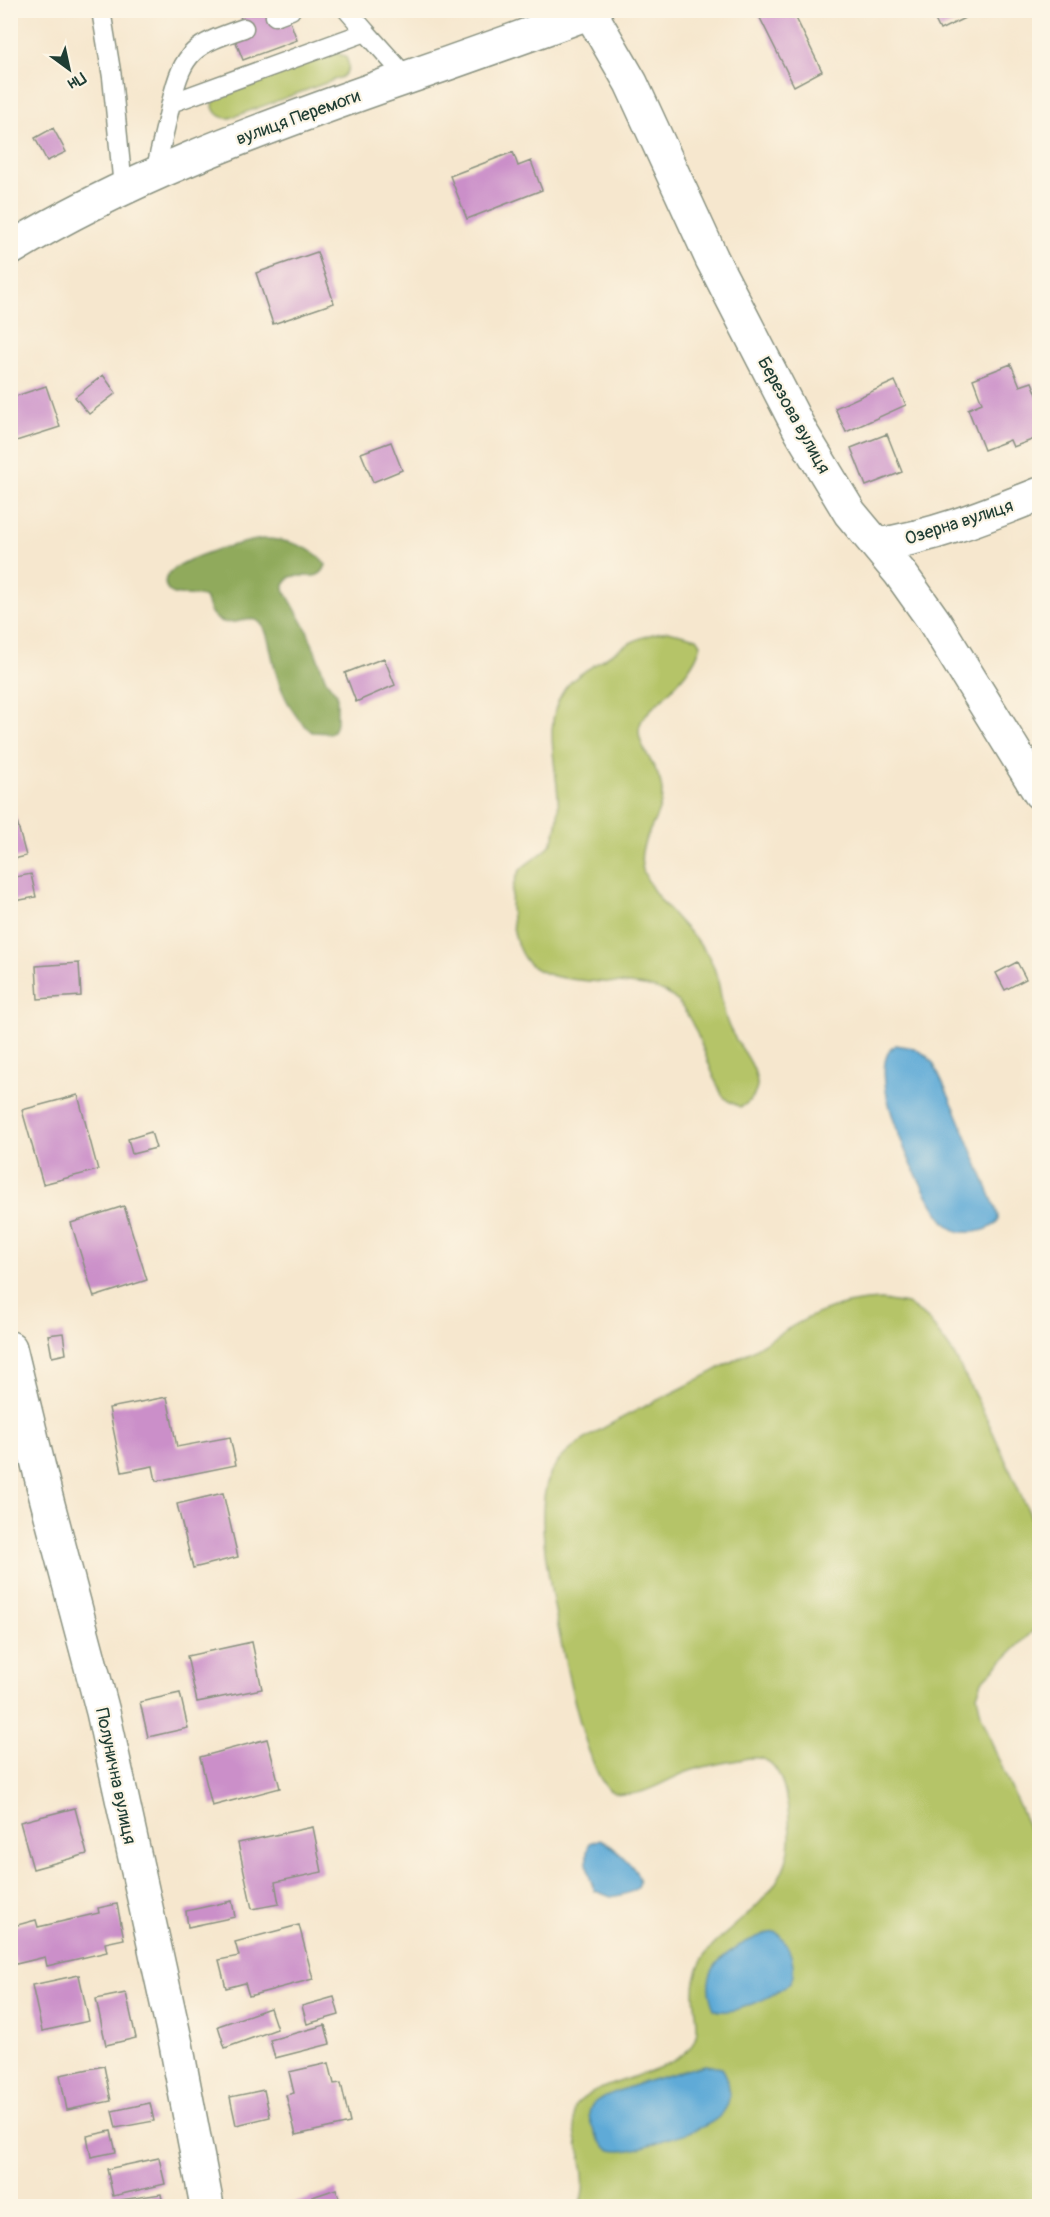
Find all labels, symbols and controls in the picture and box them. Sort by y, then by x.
north arrow [39,39,99,99]
text: Пн [64,68,89,94]
street label: вулиця Перемоги [233,84,363,151]
street label: Березова вулиця [752,353,835,478]
street label: Озерна вулиця [902,494,1016,551]
street label: Полунична вулиця [90,1706,141,1846]

